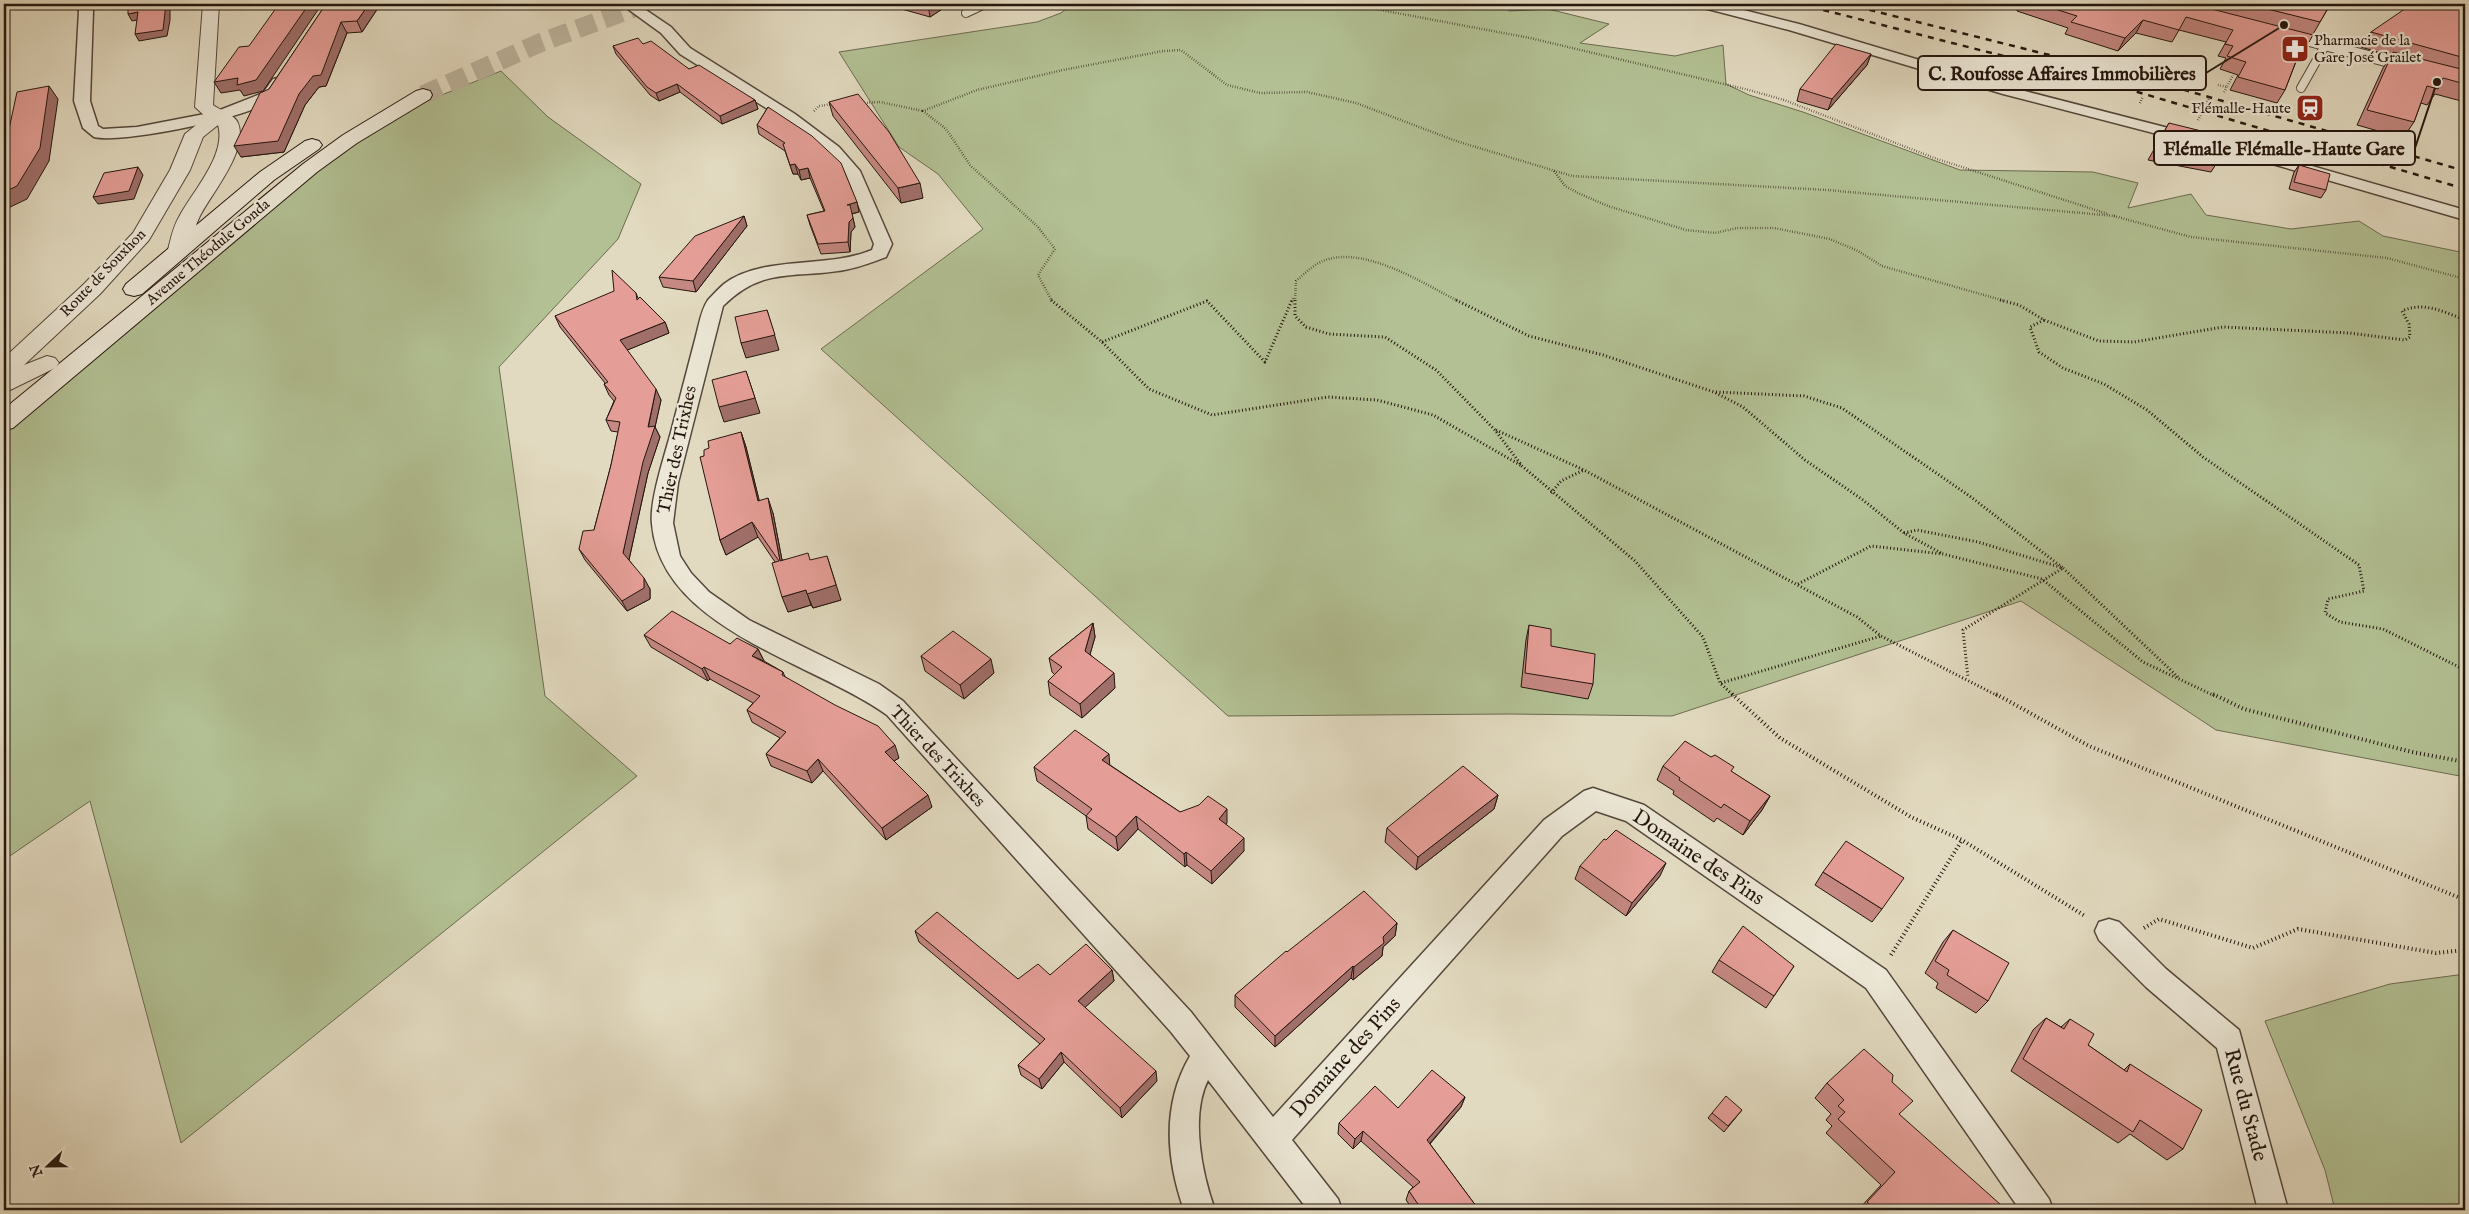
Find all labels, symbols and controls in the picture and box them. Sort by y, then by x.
place label: Pharmacie de la Gare José Grailet [2314,31,2421,67]
pharmacy icon: Pharmacie de la Gare José Grailet [2280,34,2310,64]
callout: C. Roufosse Affaires Immobilières [1918,56,2206,90]
text: C. Roufosse Affaires Immobilières [1928,63,2196,87]
station icon: Flémalle-Haute [2295,93,2325,123]
place label: Flémalle-Haute [2191,99,2291,118]
callout: Flémalle Flémalle-Haute Gare [2154,131,2415,165]
text: Flémalle Flémalle-Haute Gare [2163,138,2405,162]
street label: Avenue Théodule Gonda [142,194,274,310]
street label: Route de Souxhon [56,225,150,321]
street label: Thier des Trixhes [653,384,703,516]
street label: Thier des Trixhes [884,701,990,813]
street label: Domaine des Pins [1627,804,1769,912]
street label: Domaine des Pins [1285,992,1407,1124]
street label: Rue du Stade [2217,1046,2273,1165]
north arrow [22,1142,72,1192]
text: N [26,1162,48,1180]

